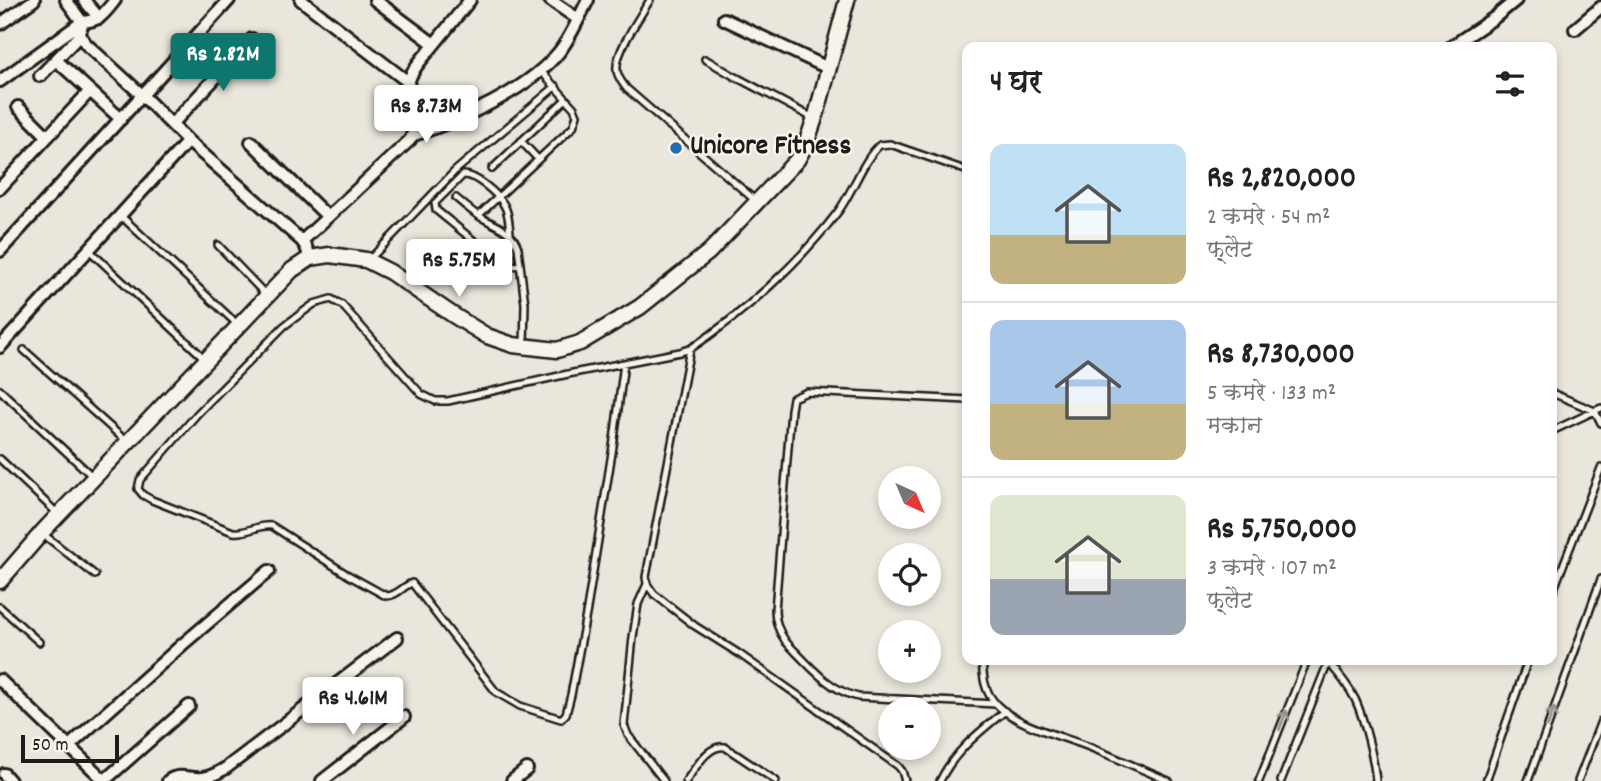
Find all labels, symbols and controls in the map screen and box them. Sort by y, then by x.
pin: Rs 2.82M [151,34,295,93]
text: Rs 2.82M [187,39,259,72]
text: 4 घर [990,63,1042,106]
icon: filters [1491,65,1529,103]
pin: Rs 8.73M [354,86,498,145]
text: Rs 8.73M [390,91,462,124]
place label: Unicore Fitness [690,128,851,168]
marker: Unicore Fitness [668,140,684,156]
text: Rs 2,820,000 [1207,159,1356,202]
icon: home [1046,172,1130,256]
text: 2 कमरे · 54 m² [1207,202,1330,235]
text: फ़्लैट [1207,235,1253,268]
pin: Rs 5.75M [387,240,531,299]
text: Rs 5.75M [422,245,496,278]
text: Rs 8,730,000 [1207,335,1355,378]
icon: home [1046,348,1130,432]
text: 5 कमरे · 133 m² [1207,378,1336,411]
text: मकान [1207,411,1262,444]
north arrow [878,466,942,528]
map controls [878,466,941,760]
text: Rs 5,750,000 [1207,510,1357,553]
icon: home [1046,523,1130,607]
button: locate [878,543,941,606]
text: 3 कमरे · 107 m² [1207,553,1337,586]
text: फ़्लैट [1207,586,1253,619]
button: + [878,620,941,683]
pin: Rs 4.61M [281,678,425,737]
text: Rs 4.61M [318,683,388,716]
button: − [878,697,941,760]
one-way arrow [1546,706,1558,728]
one-way arrow [1277,710,1290,732]
scale bar [21,732,119,764]
text: 50 m [32,733,69,760]

